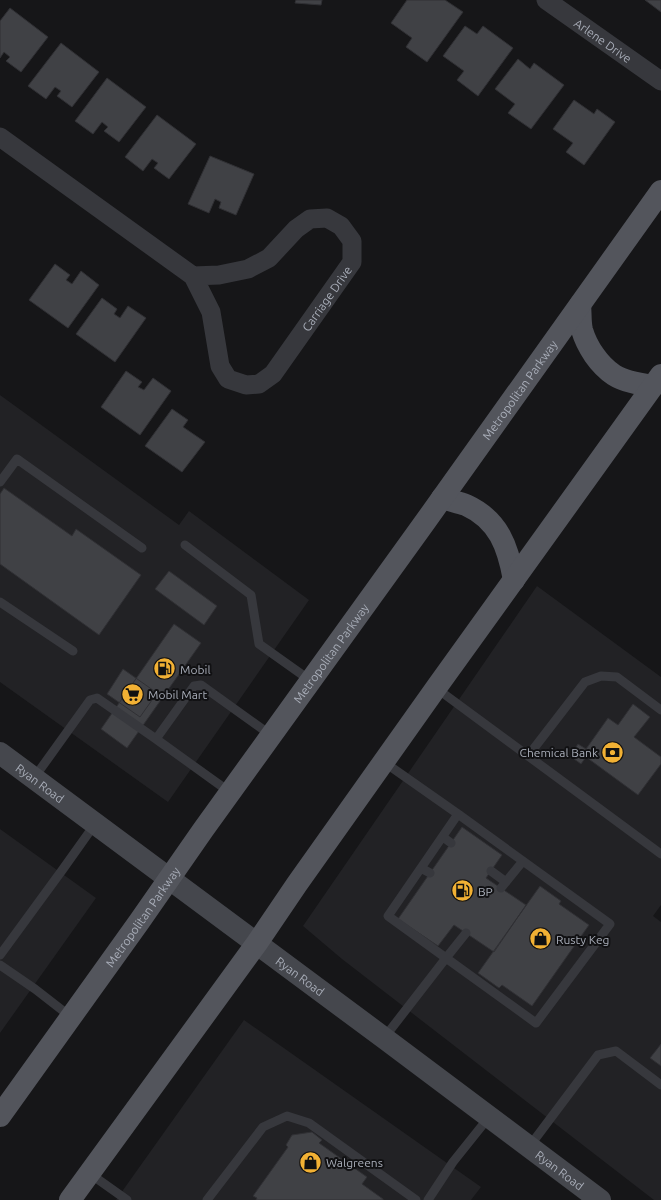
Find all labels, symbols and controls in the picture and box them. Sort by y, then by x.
street label: Arlene Drive [572,16,634,65]
street label: Carriage Drive [299,263,354,333]
street label: Metropolitan Parkway [480,337,559,442]
street label: Metropolitan Parkway [291,601,371,705]
fuel station icon: Mobil [152,656,178,682]
place label: Mobil [180,663,211,676]
supermarket icon: Mobil Mart [120,681,146,707]
place label: Mobil Mart [148,688,207,701]
bank icon: Chemical Bank [600,739,626,765]
place label: Chemical Bank [520,746,598,759]
street label: Ryan Road [13,761,67,805]
street label: Metropolitan Parkway [103,864,182,969]
fuel station icon: BP [449,878,475,904]
place label: BP [478,885,493,898]
shop icon: Rusty Keg [528,926,554,952]
place label: Rusty Keg [556,933,609,946]
street label: Ryan Road [274,954,327,998]
street label: Ryan Road [533,1148,586,1192]
shop icon: Walgreens [298,1149,324,1175]
place label: Walgreens [326,1156,383,1169]

